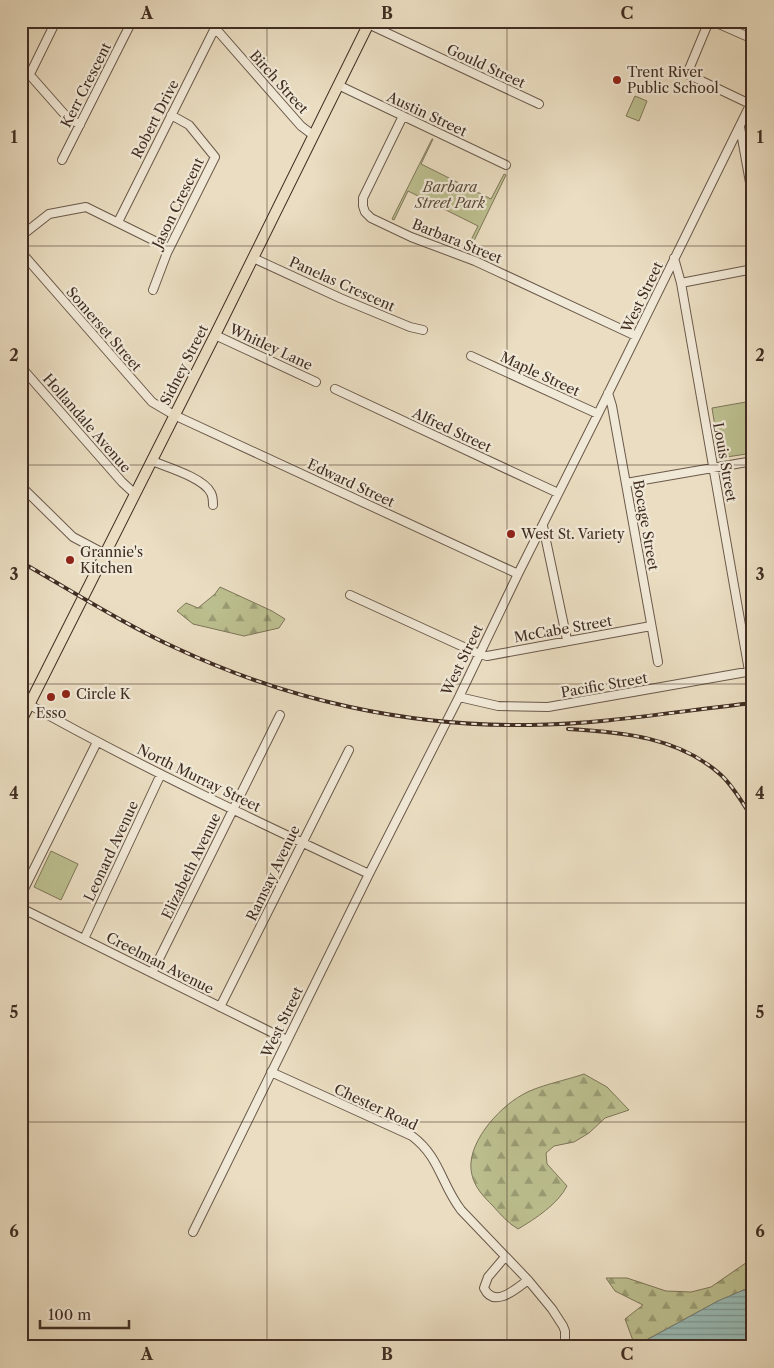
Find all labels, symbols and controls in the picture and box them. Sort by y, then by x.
text: A [140,3,154,23]
text: B [381,3,393,23]
text: C [621,3,633,23]
street label: Kerr Crescent [57,39,115,131]
street label: Gould Street [444,40,528,92]
street label: Birch Street [246,47,312,117]
place label: Trent River Public School [627,63,719,97]
marker: Trent River Public School [611,74,623,86]
street label: Robert Drive [127,76,183,161]
street label: Austin Street [383,87,470,140]
text: 1 [10,127,18,147]
text: 1 [756,127,764,147]
street label: Jason Crescent [147,155,208,253]
park label: Barbara Street Park [414,178,486,212]
street label: Barbara Street [409,215,505,267]
street label: Panelas Crescent [286,253,398,315]
street label: West Street [617,259,667,336]
street label: Somerset Street [62,283,146,375]
street label: Whitley Lane [226,319,316,374]
street label: Sidney Street [156,322,212,408]
text: 2 [9,345,19,365]
text: 2 [755,345,765,365]
street label: Maple Street [497,348,583,400]
street label: Hollandale Avenue [39,370,135,476]
street label: Alfred Street [409,403,494,456]
street label: Louis Street [709,421,741,503]
street label: Edward Street [304,455,398,511]
street label: Bocage Street [629,478,663,572]
place label: West St. Variety [520,525,625,543]
marker: West St. Variety [505,528,517,540]
place label: Grannie's Kitchen [80,543,143,577]
marker: Grannie's Kitchen [64,554,76,566]
text: 3 [9,564,19,584]
text: 3 [755,564,765,584]
street label: McCabe Street [513,612,613,646]
street label: West Street [437,622,487,699]
street label: Pacific Street [559,669,649,701]
place label: Circle K [76,685,132,703]
marker: Circle K [60,688,72,700]
marker: Esso [45,691,57,703]
place label: Esso [36,704,66,722]
street label: North Murray Street [134,740,264,816]
text: 4 [9,783,19,803]
text: 4 [755,783,765,803]
street label: Leonard Avenue [80,798,142,904]
street label: Elizabeth Avenue [158,810,224,922]
street label: Ramsay Avenue [242,822,304,924]
street label: Creelman Avenue [103,928,217,998]
street label: West Street [257,984,307,1061]
text: 5 [10,1002,19,1022]
text: 5 [756,1002,765,1022]
street label: Chester Road [331,1080,421,1134]
text: 6 [9,1221,19,1241]
text: 6 [755,1221,765,1241]
scale bar [40,1298,129,1330]
text: 100 m [48,1305,91,1324]
text: A [140,1344,154,1364]
text: B [381,1344,393,1364]
text: C [621,1344,633,1364]

